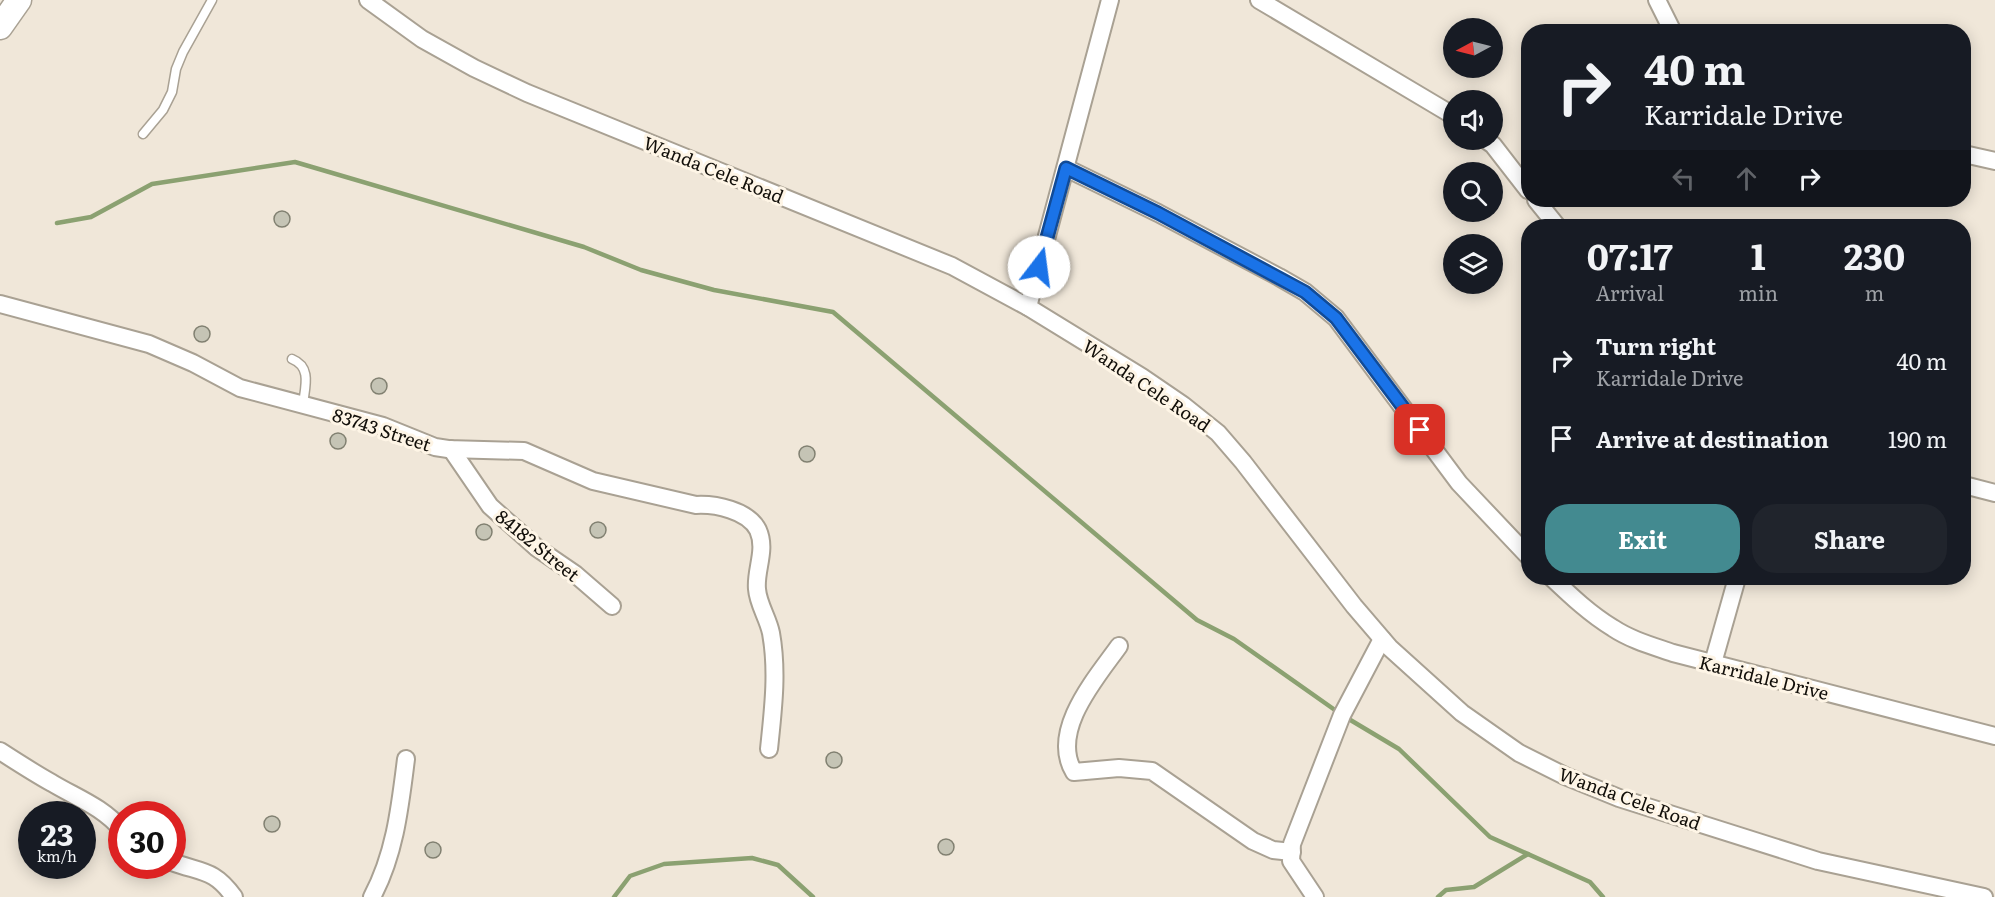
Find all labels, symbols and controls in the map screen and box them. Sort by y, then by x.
north arrow [1443,18,1503,78]
map controls [1443,18,1503,294]
text: 40 m [1644,36,1745,98]
icon: right [1545,48,1623,126]
button: sound [1443,90,1503,150]
text: Karridale Drive [1644,93,1843,133]
street label: Wanda Cele Road [640,129,788,209]
button: search [1443,162,1503,222]
icon: left [1667,162,1700,195]
icon: ahead [1730,162,1763,195]
icon: right [1793,162,1826,195]
text: 07:17 [1587,228,1673,281]
text: 1 [1751,228,1766,281]
text: 230 [1844,228,1905,281]
button: layers [1443,234,1503,294]
position arrow [1007,235,1071,299]
text: Arrival [1596,277,1664,307]
text: min [1739,277,1778,307]
text: m [1865,277,1884,307]
text: Turn right [1596,329,1716,362]
street label: Wanda Cele Road [1078,332,1216,438]
icon: right [1545,344,1578,377]
text: 40 m [1896,344,1947,377]
text: Karridale Drive [1596,362,1743,392]
street label: 83743 Street [329,400,435,458]
pin [1394,404,1445,455]
icon: arrive [1403,413,1436,446]
icon: arrive [1545,422,1578,455]
text: Arrive at destination [1596,422,1829,455]
text: 190 m [1888,422,1947,455]
street label: 84182 Street [490,503,586,588]
button: Exit [1545,504,1740,573]
button: Share [1752,504,1947,573]
street label: Karridale Drive [1696,648,1832,706]
street label: Wanda Cele Road [1555,760,1705,836]
speed limit sign: 30 [108,801,186,879]
text: 23 [41,811,73,855]
text: km/h [37,844,77,867]

